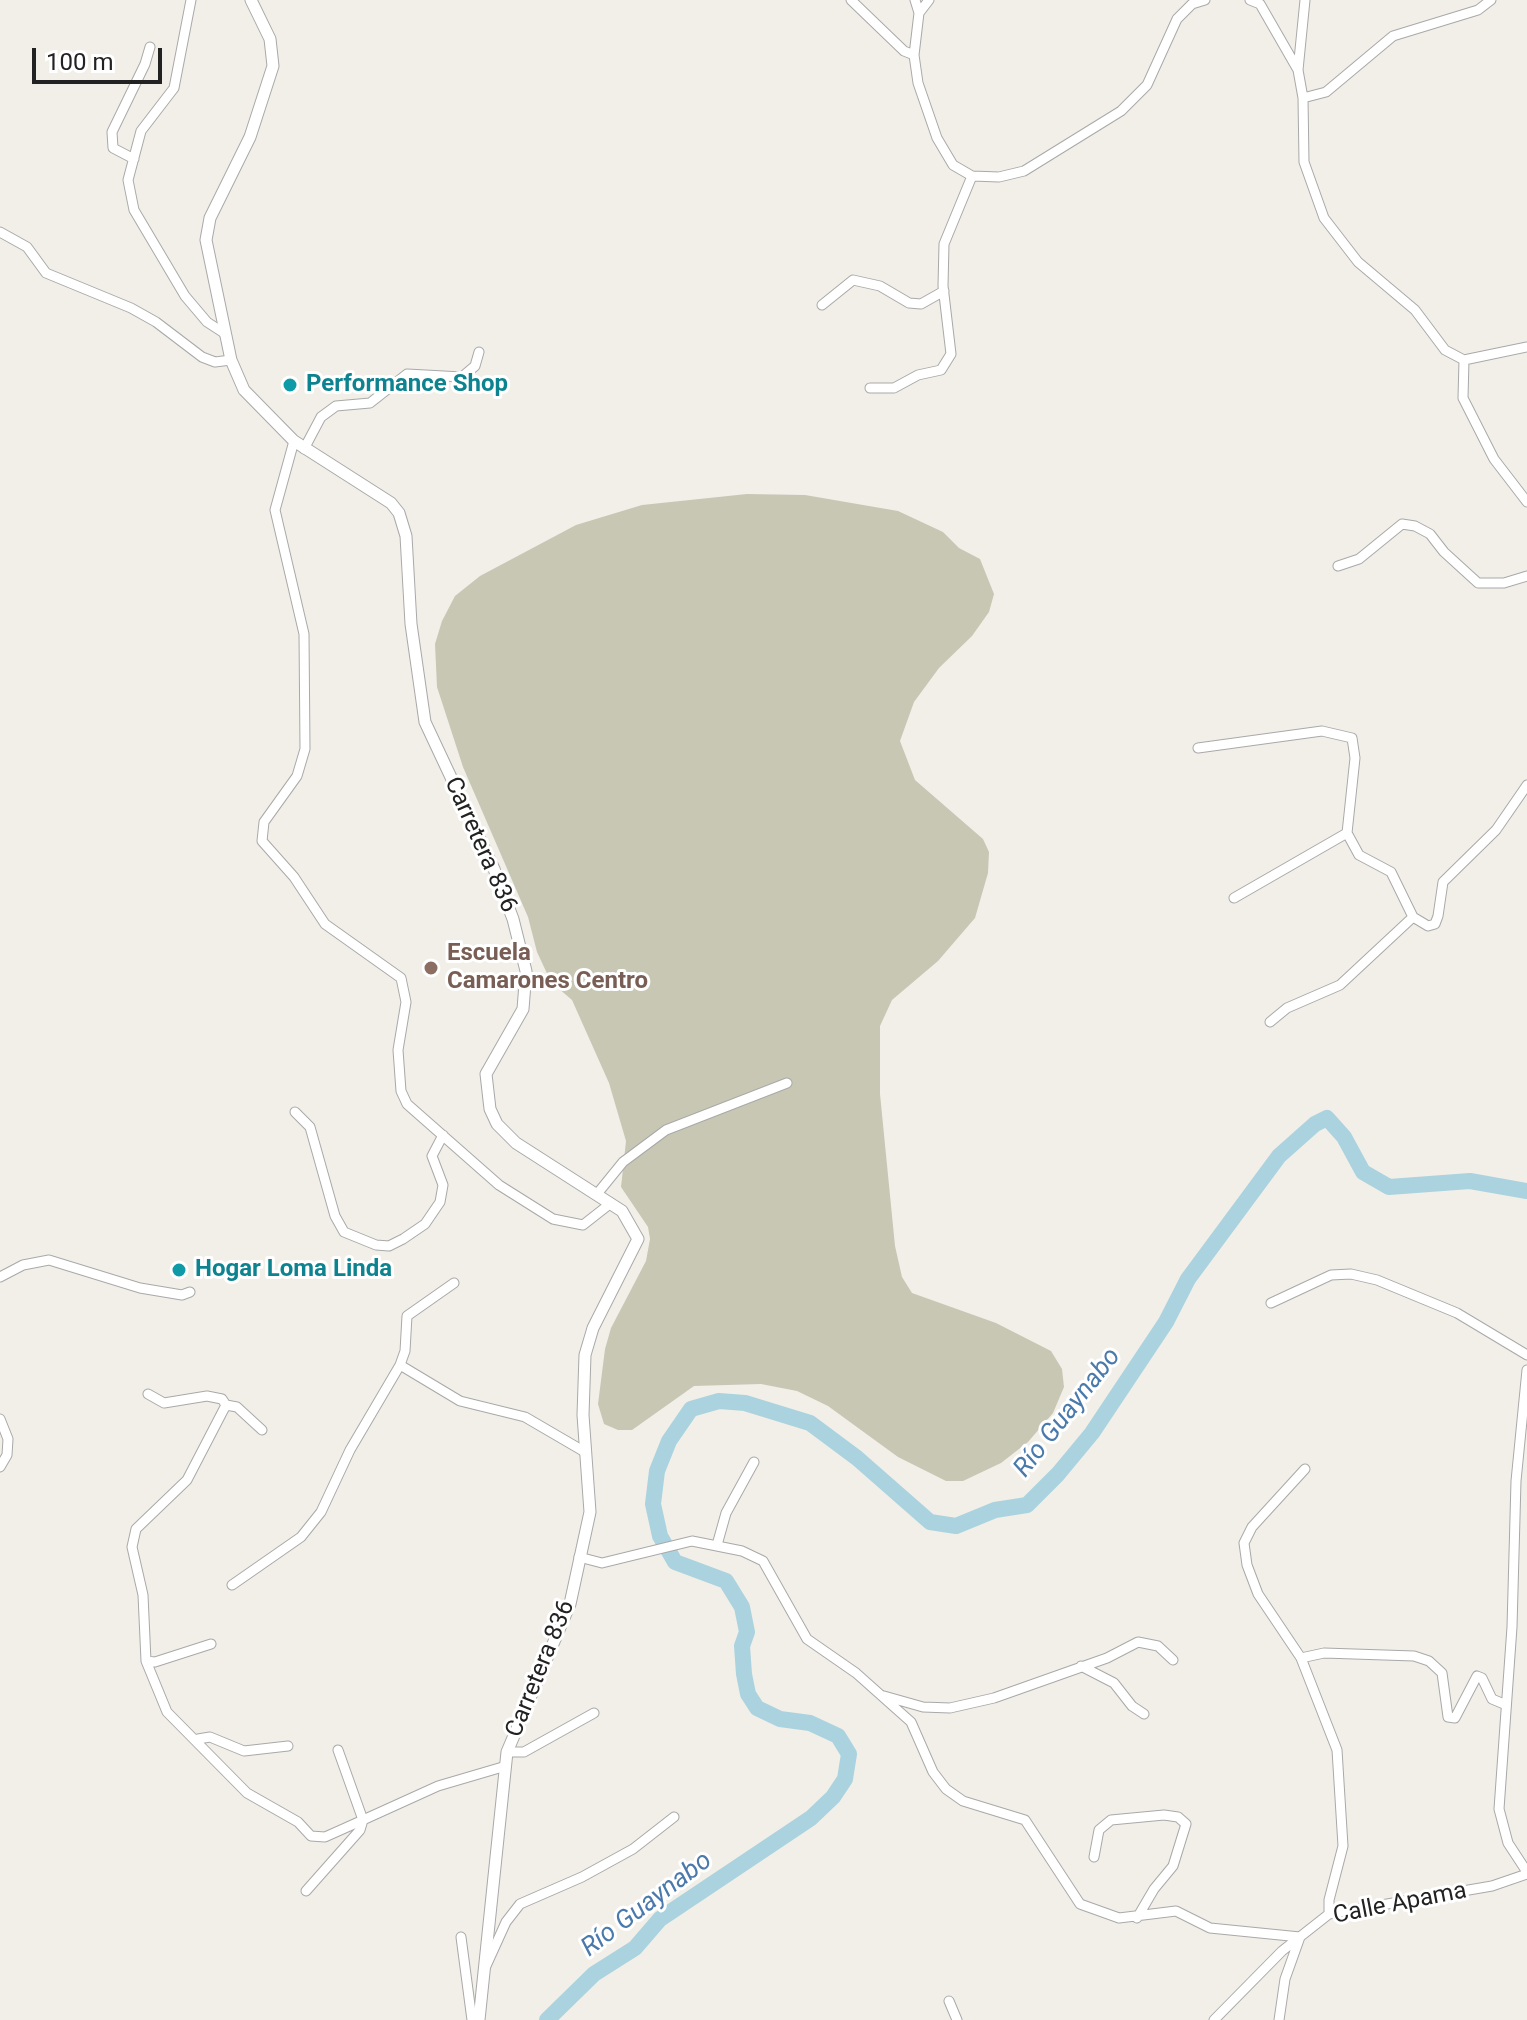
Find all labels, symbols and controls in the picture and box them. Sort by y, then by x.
scale bar [36,32,166,82]
text: 100 m [46,48,113,76]
place label: Performance Shop [306,371,508,399]
marker: Performance Shop [281,376,299,394]
street label: Carretera 836 [437,773,523,917]
place label: Escuela Camarones Centro [447,940,648,996]
marker: Escuela Camarones Centro [422,959,440,977]
place label: Hogar Loma Linda [195,1256,392,1284]
marker: Hogar Loma Linda [170,1261,188,1279]
water label: Río Guaynabo [1008,1342,1128,1484]
street label: Carretera 836 [500,1596,582,1742]
water label: Río Guaynabo [576,1846,718,1964]
street label: Calle Apama [1331,1877,1469,1931]

